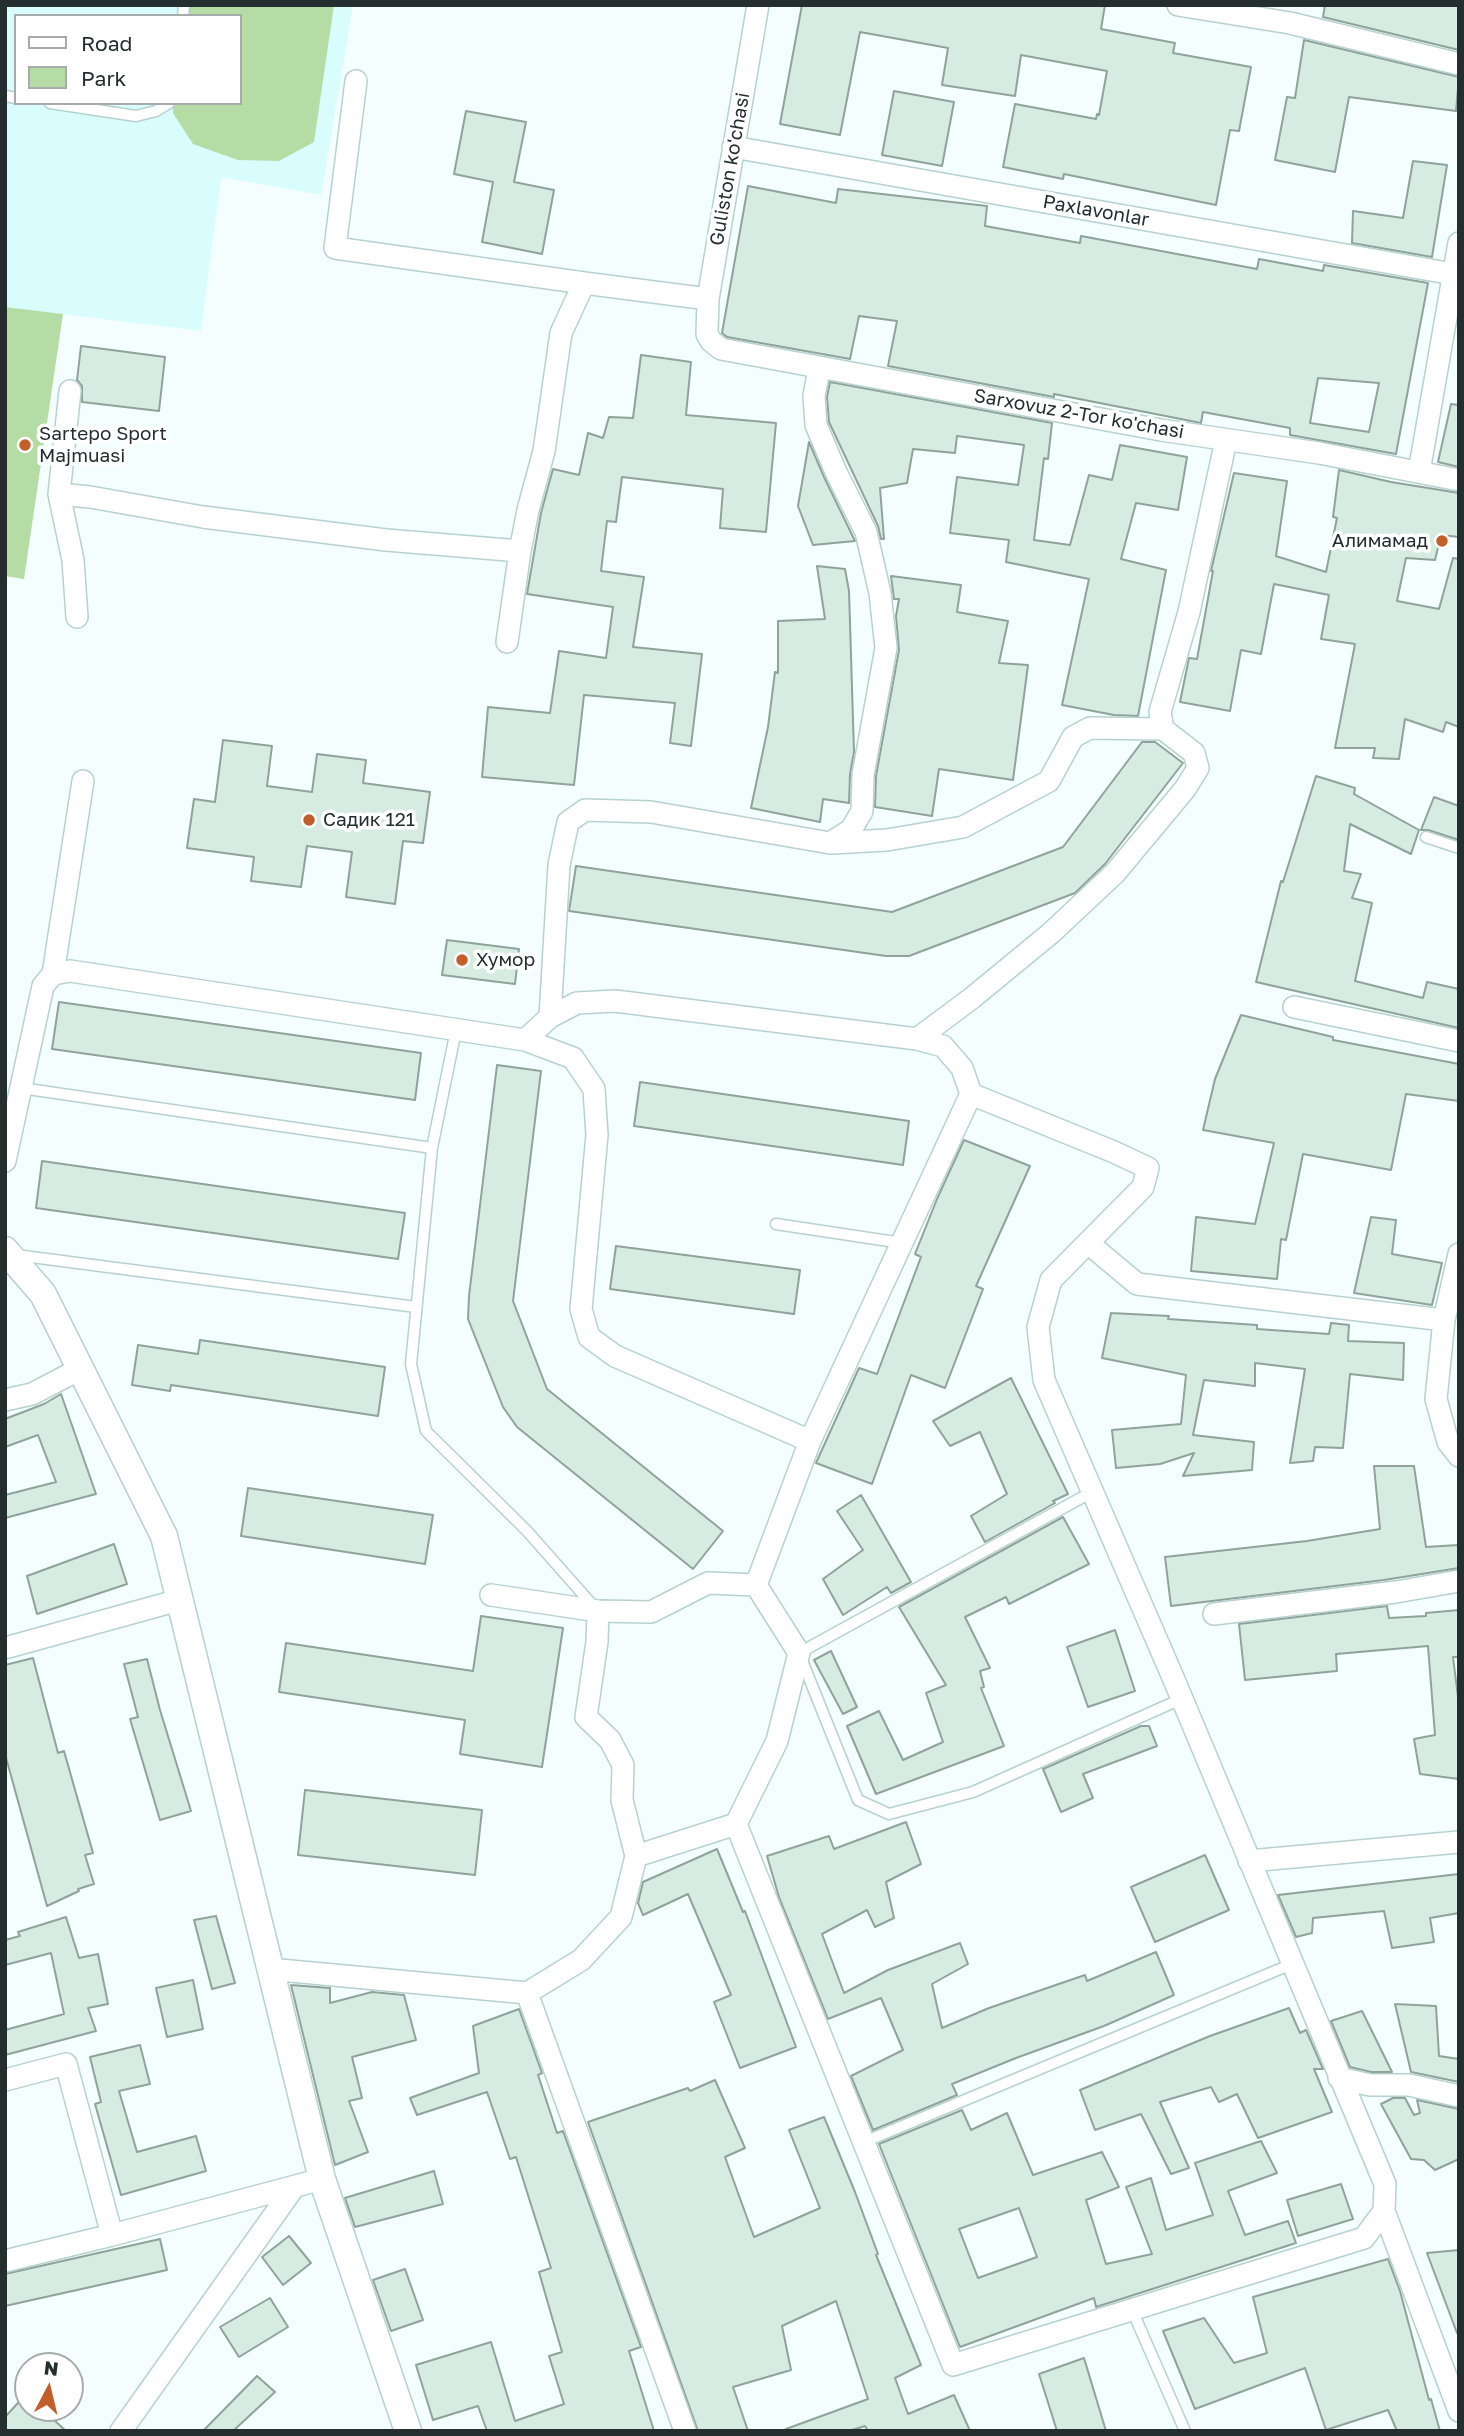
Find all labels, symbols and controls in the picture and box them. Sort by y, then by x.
legend [14,14,242,105]
text: Road [81,30,132,56]
text: Park [81,65,126,91]
street label: Guliston ko'chasi [705,91,755,247]
street label: Paxlavonlar [1041,190,1151,232]
street label: Sarxovuz 2-Tor ko'chasi [972,384,1186,444]
place label: Sartepo Sport Majmuasi [39,423,167,467]
marker: Sartepo Sport Majmuasi [17,437,33,453]
place label: Алимамад [1332,530,1428,552]
marker: Алимамад [1434,533,1450,549]
place label: Садик 121 [323,809,415,831]
marker: Садик 121 [301,812,317,828]
place label: Хумор [476,949,535,971]
marker: Хумор [454,952,470,968]
north arrow [14,2352,84,2422]
text: N [43,2355,60,2380]

